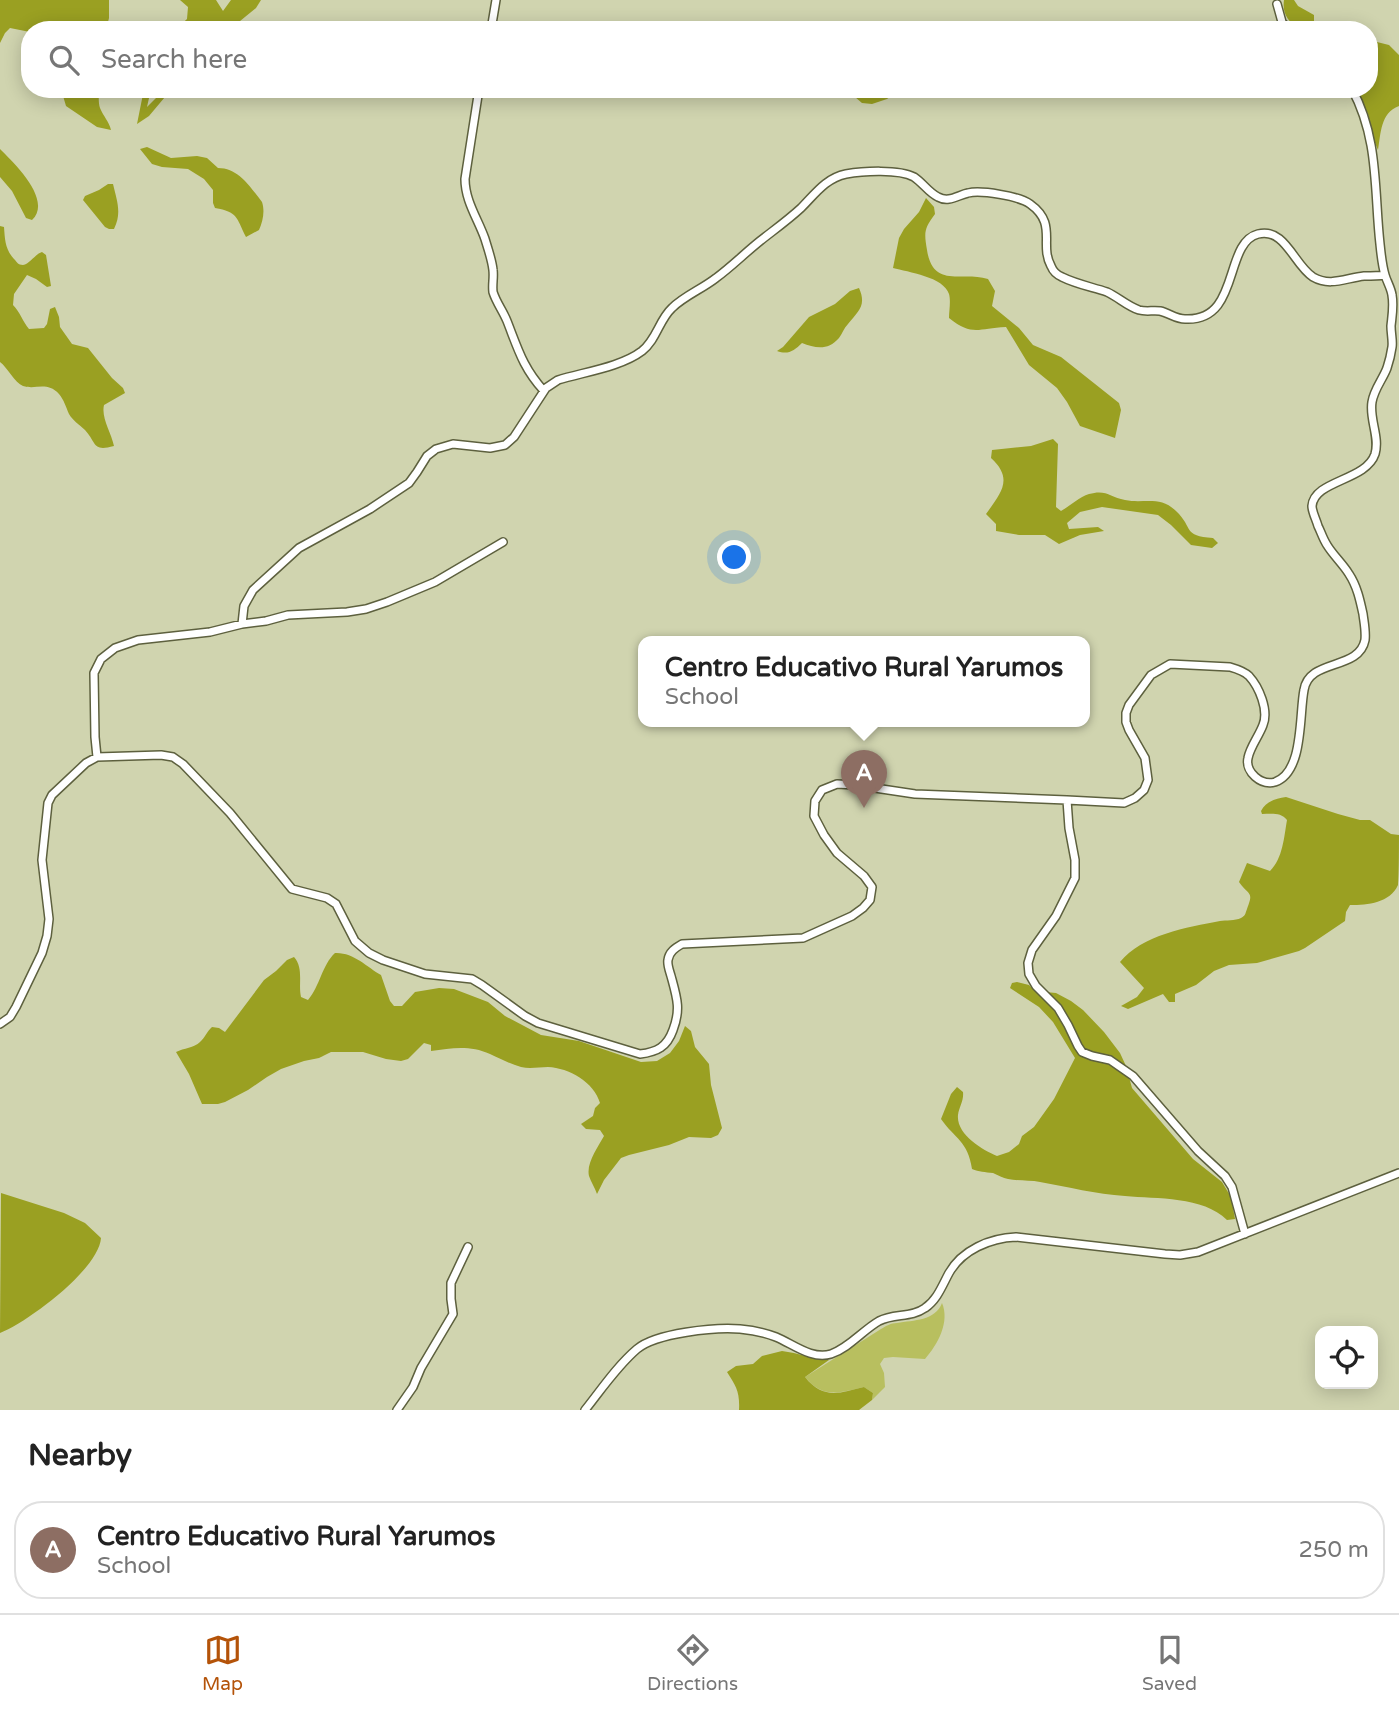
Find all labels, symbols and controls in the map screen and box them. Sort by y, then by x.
search box [21,21,1378,98]
icon: search [45,41,83,79]
text: Search here [101,44,247,75]
your location [717,540,751,574]
popup [638,636,1090,727]
text: Centro Educativo Rural Yarumos [665,652,1063,683]
text: School [665,683,739,711]
pin: A [841,750,887,808]
map controls [1315,1326,1378,1389]
button: locate [1315,1326,1378,1389]
text: Nearby [28,1437,132,1474]
text: Centro Educativo Rural Yarumos [97,1521,495,1552]
text: A [44,1536,62,1564]
text: 250 m [1299,1536,1369,1564]
text: School [97,1552,171,1580]
tab: Map [202,1631,243,1695]
tab: Directions [647,1631,738,1695]
tab: Saved [1142,1631,1197,1695]

